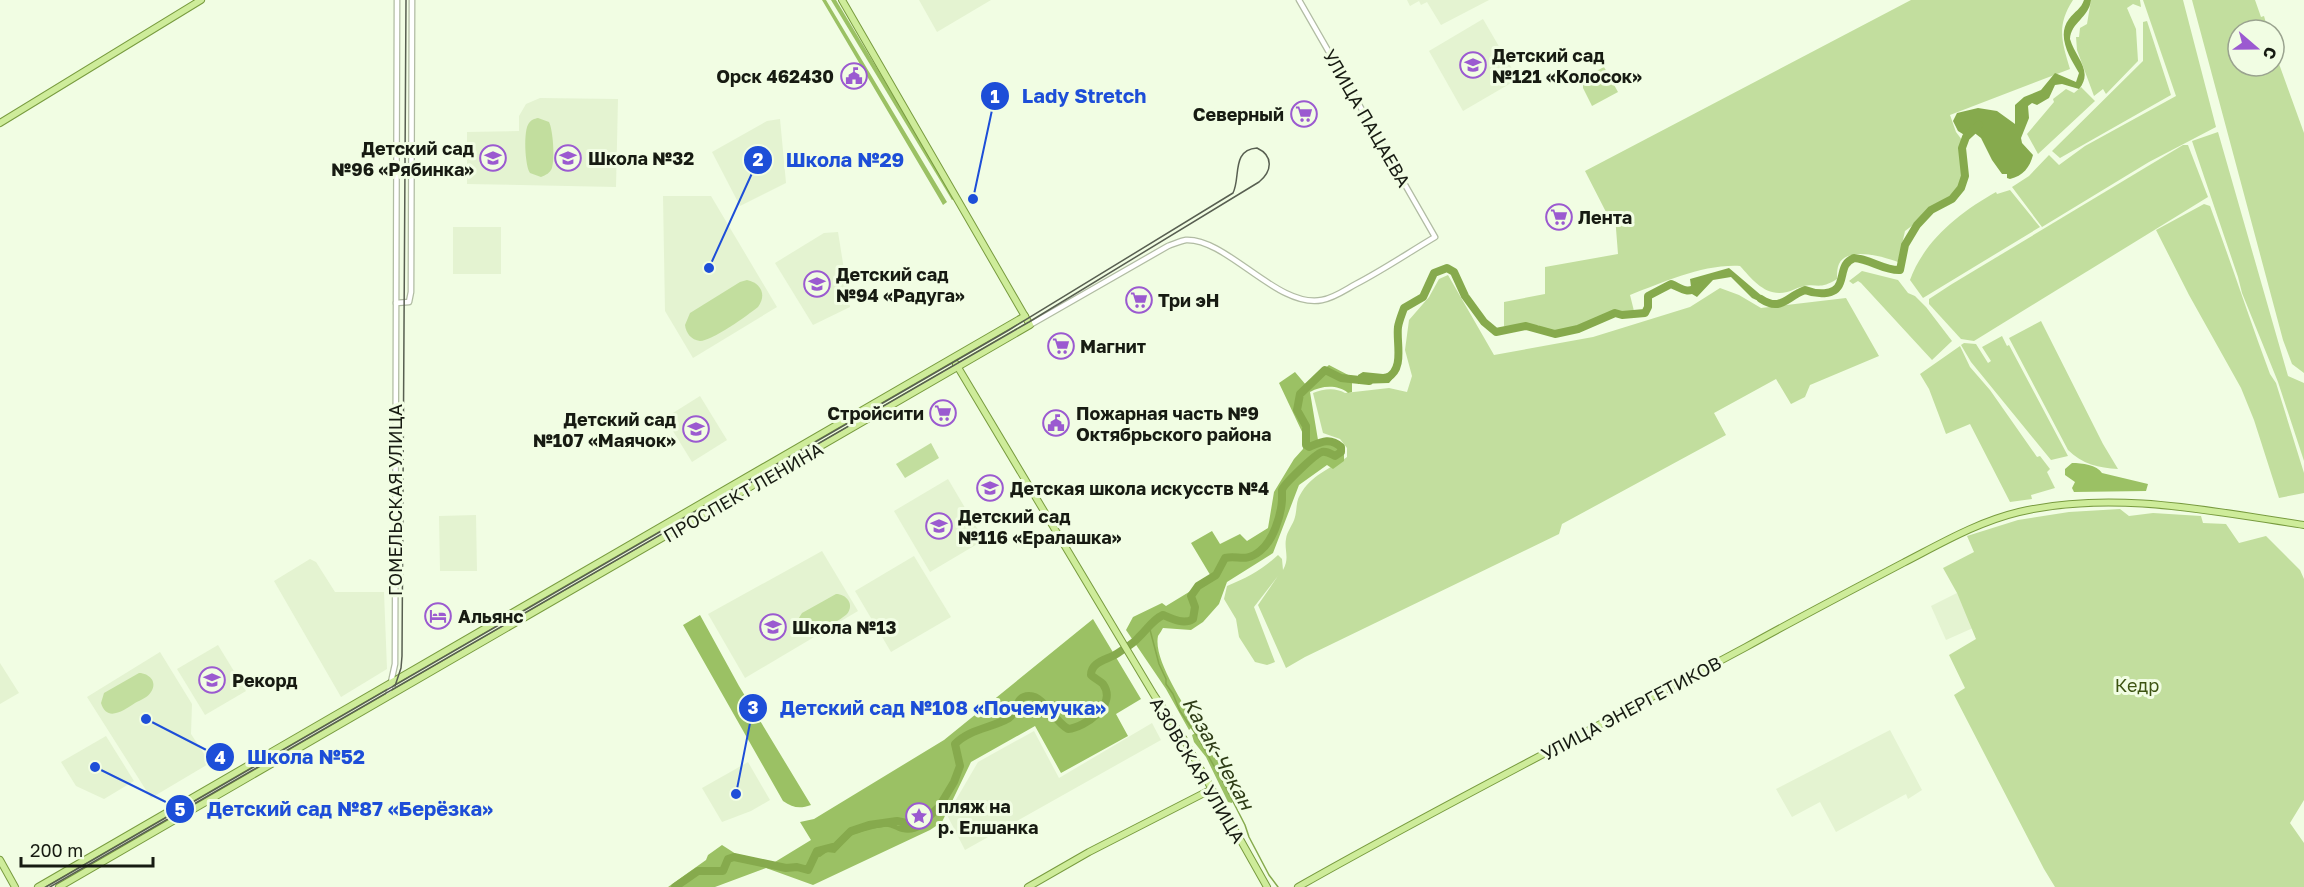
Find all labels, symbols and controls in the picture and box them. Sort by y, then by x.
north arrow [2226,18,2286,78]
place label: Детский сад №121 «Колосок» [1492,44,1642,87]
text: С [2259,44,2281,62]
street label: УЛИЦА ПАЦАЕВА [1319,45,1415,191]
school or university icon: Детский сад №121 «Колосок» [1458,50,1488,80]
public building icon: Орск 462430 [839,61,869,91]
place label: Орск 462430 [716,65,834,87]
callout: Lady Stretch [980,77,1159,115]
text: Lady Stretch [1022,83,1146,107]
text: 1 [990,85,1000,107]
supermarket icon: Северный [1289,99,1319,129]
place label: Северный [1193,103,1284,125]
place label: Детский сад №96 «Рябинка» [331,137,474,180]
callout: Школа №29 [743,141,916,179]
school or university icon: Детский сад №96 «Рябинка» [478,143,508,173]
school or university icon: Школа №32 [553,143,583,173]
place label: Школа №32 [588,147,694,169]
text: Школа №29 [786,147,904,171]
text: 2 [753,148,764,170]
supermarket icon: Лента [1544,202,1574,232]
place label: Лента [1578,206,1632,228]
place label: Детский сад №94 «Радуга» [836,263,965,306]
school or university icon: Детский сад №94 «Радуга» [802,269,832,299]
supermarket icon: Три эН [1124,285,1154,315]
place label: Три эН [1158,289,1220,311]
supermarket icon: Магнит [1046,331,1076,361]
place label: Магнит [1080,335,1146,357]
supermarket icon: Стройсити [928,398,958,428]
place label: Стройсити [827,402,924,424]
place label: Пожарная часть №9 Октябрьского района [1076,402,1271,445]
street label: ГОМЕЛЬСКАЯ УЛИЦА [384,404,406,596]
place label: Детский сад №107 «Маячок» [533,408,676,451]
public building icon: Пожарная часть №9 Октябрьского района [1041,408,1071,438]
school or university icon: Детский сад №107 «Маячок» [681,414,711,444]
street label: ПРОСПЕКТ ЛЕНИНА [659,437,827,547]
school or university icon: Детская школа искусств №4 [975,473,1005,503]
place label: Детская школа искусств №4 [1010,477,1269,499]
place label: Детский сад №116 «Ералашка» [958,505,1122,548]
school or university icon: Детский сад №116 «Ералашка» [924,511,954,541]
hotel icon: Альянс [423,601,453,631]
place label: Альянс [458,605,524,627]
school or university icon: Школа №13 [758,612,788,642]
place label: Школа №13 [792,616,897,638]
street label: УЛИЦА ЭНЕРГЕТИКОВ [1537,651,1725,765]
school or university icon: Рекорд [197,665,227,695]
place label: Рекорд [232,669,298,691]
park label: Кедр [2115,674,2159,696]
callout: Детский сад №108 «Почемучка» [738,689,1119,727]
street label: АЗОВСКАЯ УЛИЦА [1146,693,1250,847]
water label: Казак-Чекан [1178,693,1261,815]
text: Детский сад №108 «Почемучка» [780,695,1106,719]
text: 3 [748,696,759,718]
callout: Школа №52 [205,738,377,776]
text: Школа №52 [247,744,365,768]
text: 4 [214,746,226,768]
callout: Детский сад №87 «Берёзка» [165,790,505,828]
place label: пляж на р. Елшанка [938,795,1038,838]
text: Детский сад №87 «Берёзка» [207,796,493,820]
text: 5 [175,798,186,820]
place icon: пляж на р. Елшанка [904,801,934,831]
scale bar [21,830,153,868]
text: 200 m [30,839,83,861]

